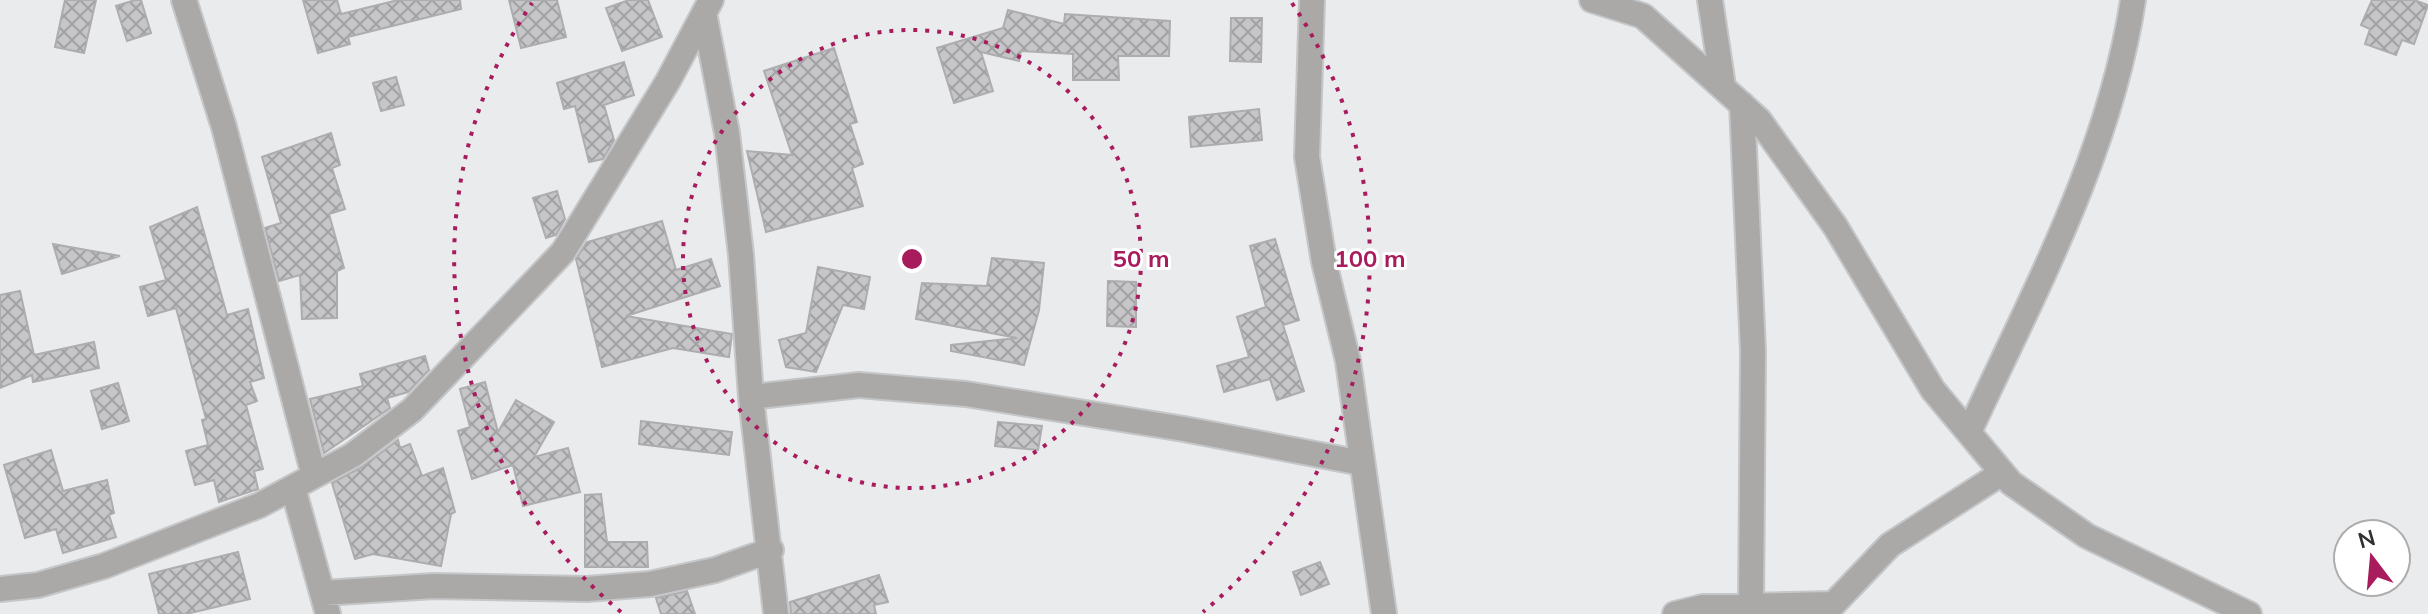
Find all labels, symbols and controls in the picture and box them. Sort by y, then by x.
text: 50 m [1113,243,1169,273]
text: 100 m [1334,243,1406,273]
centre of rings [898,245,926,273]
north arrow [2332,518,2412,598]
text: N [2355,523,2378,555]

